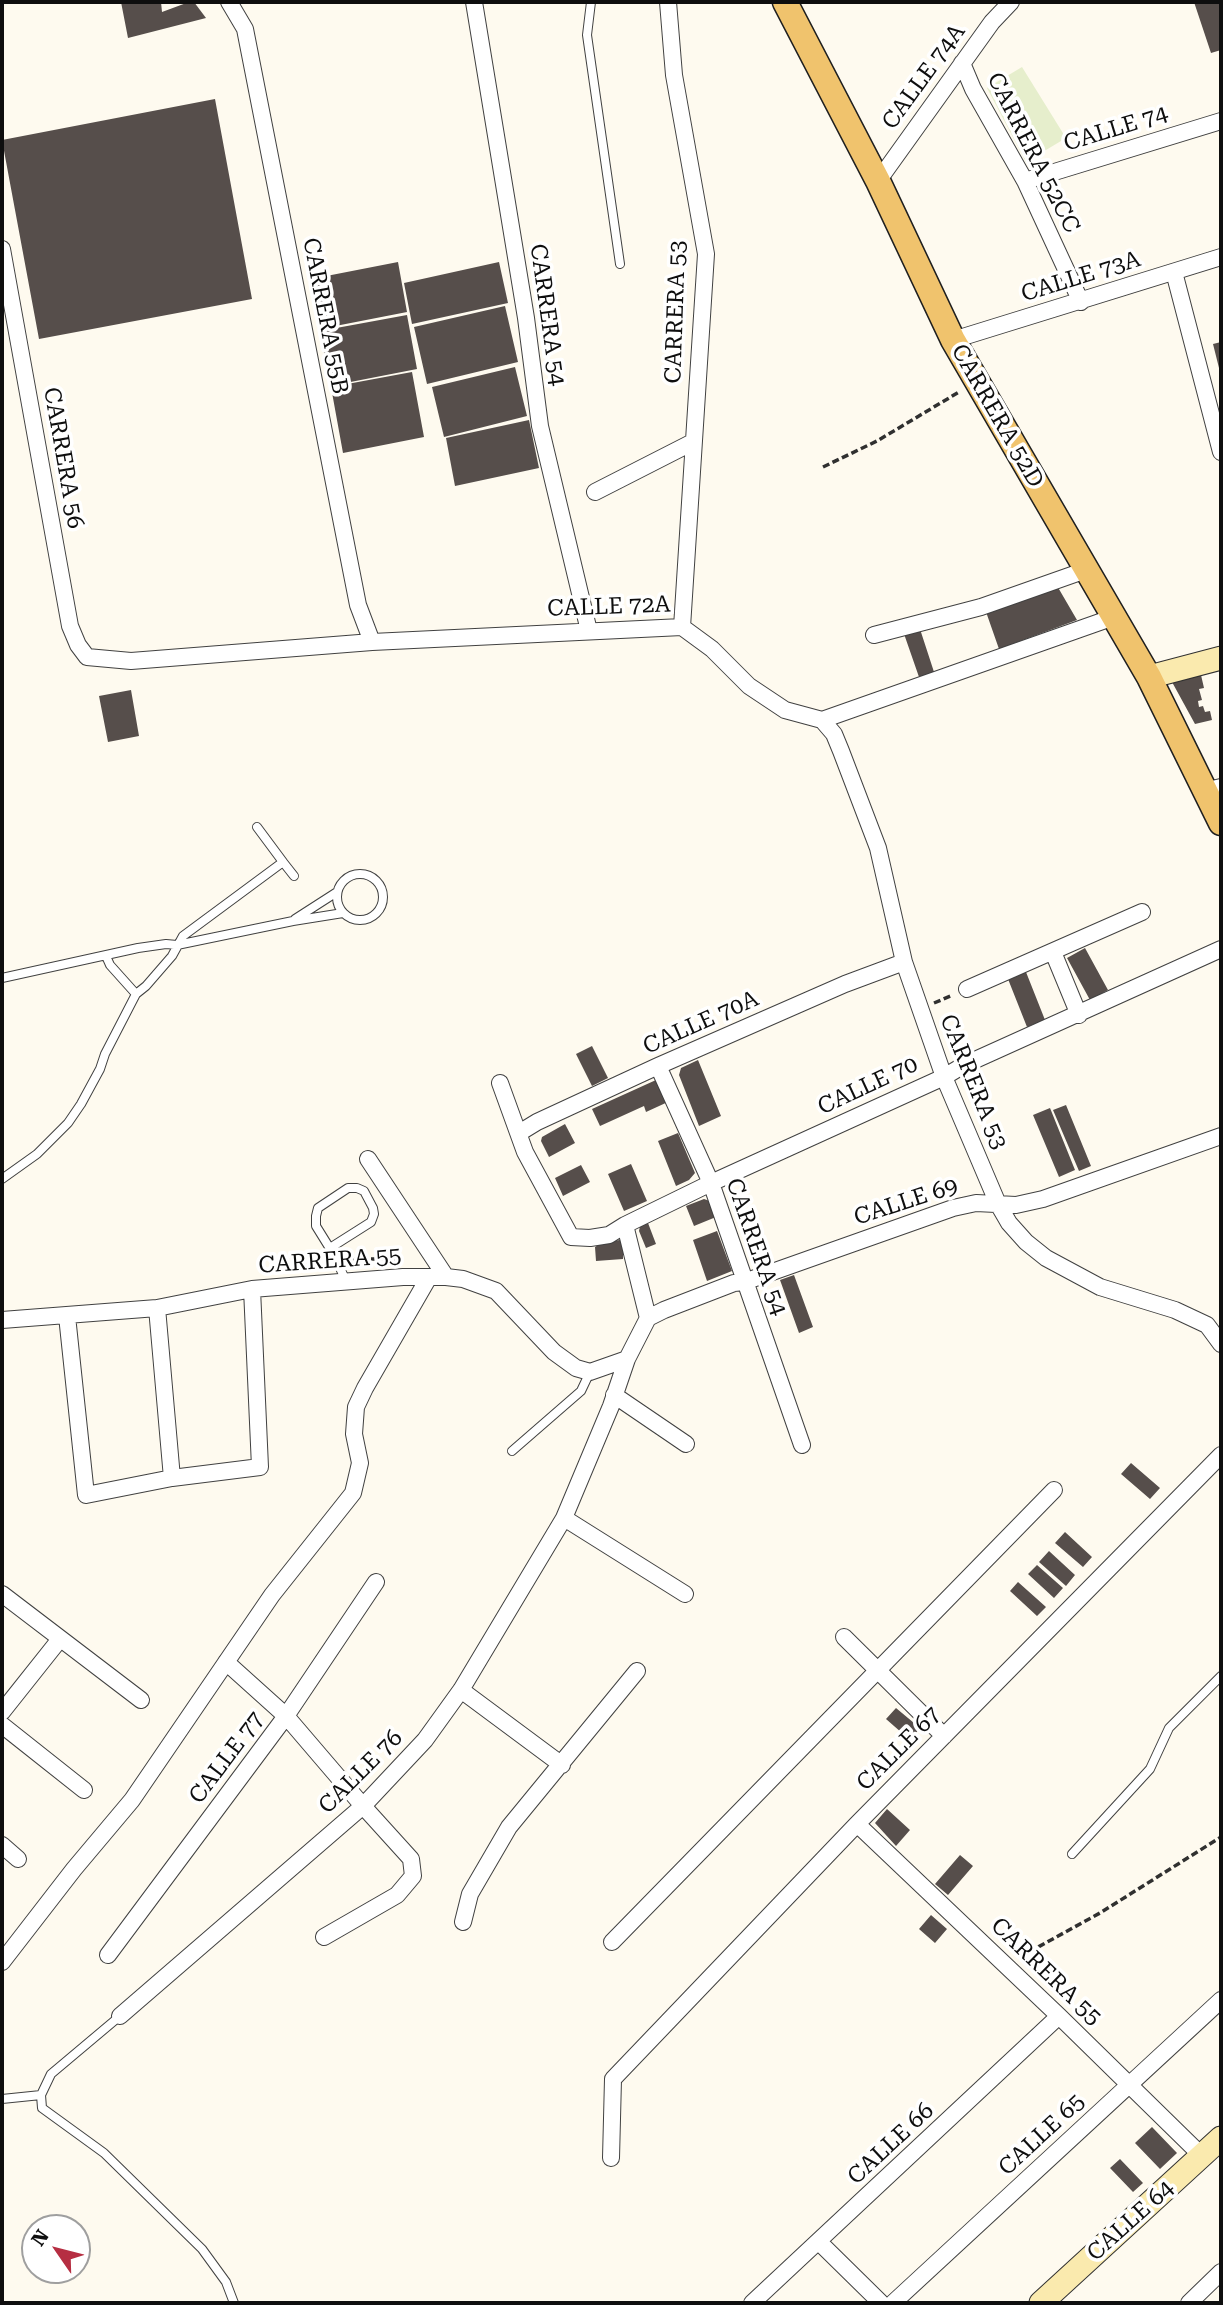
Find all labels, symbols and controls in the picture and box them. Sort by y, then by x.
street label: CALLE 74A [877,19,971,135]
street label: CARRERA 52CC [981,68,1085,238]
street label: CALLE 74 [1061,100,1171,158]
street label: CARRERA 55B [296,236,354,396]
street label: CARRERA 53 [660,240,692,384]
street label: CARRERA 54 [523,242,571,388]
street label: CALLE 73A [1018,246,1144,308]
street label: CARRERA 52D [945,339,1049,493]
street label: CARRERA 56 [37,385,89,531]
street label: CALLE 72A [547,591,671,623]
street label: CALLE 70A [639,985,763,1061]
street label: CARRERA 53 [933,1010,1013,1154]
street label: CALLE 70 [814,1051,922,1121]
street label: CALLE 69 [851,1172,961,1232]
street label: CARRERA 54 [720,1175,792,1319]
street label: CARRERA 55 [258,1242,402,1280]
street label: CALLE 67 [851,1701,947,1797]
street label: CALLE 77 [184,1707,270,1809]
street label: CALLE 76 [313,1724,409,1820]
street label: CARRERA 55 [985,1912,1107,2032]
street label: CALLE 65 [993,2088,1091,2182]
street label: CALLE 66 [842,2097,940,2191]
street label: CALLE 64 [1082,2175,1180,2267]
north arrow [21,2214,91,2284]
text: N [26,2225,54,2250]

